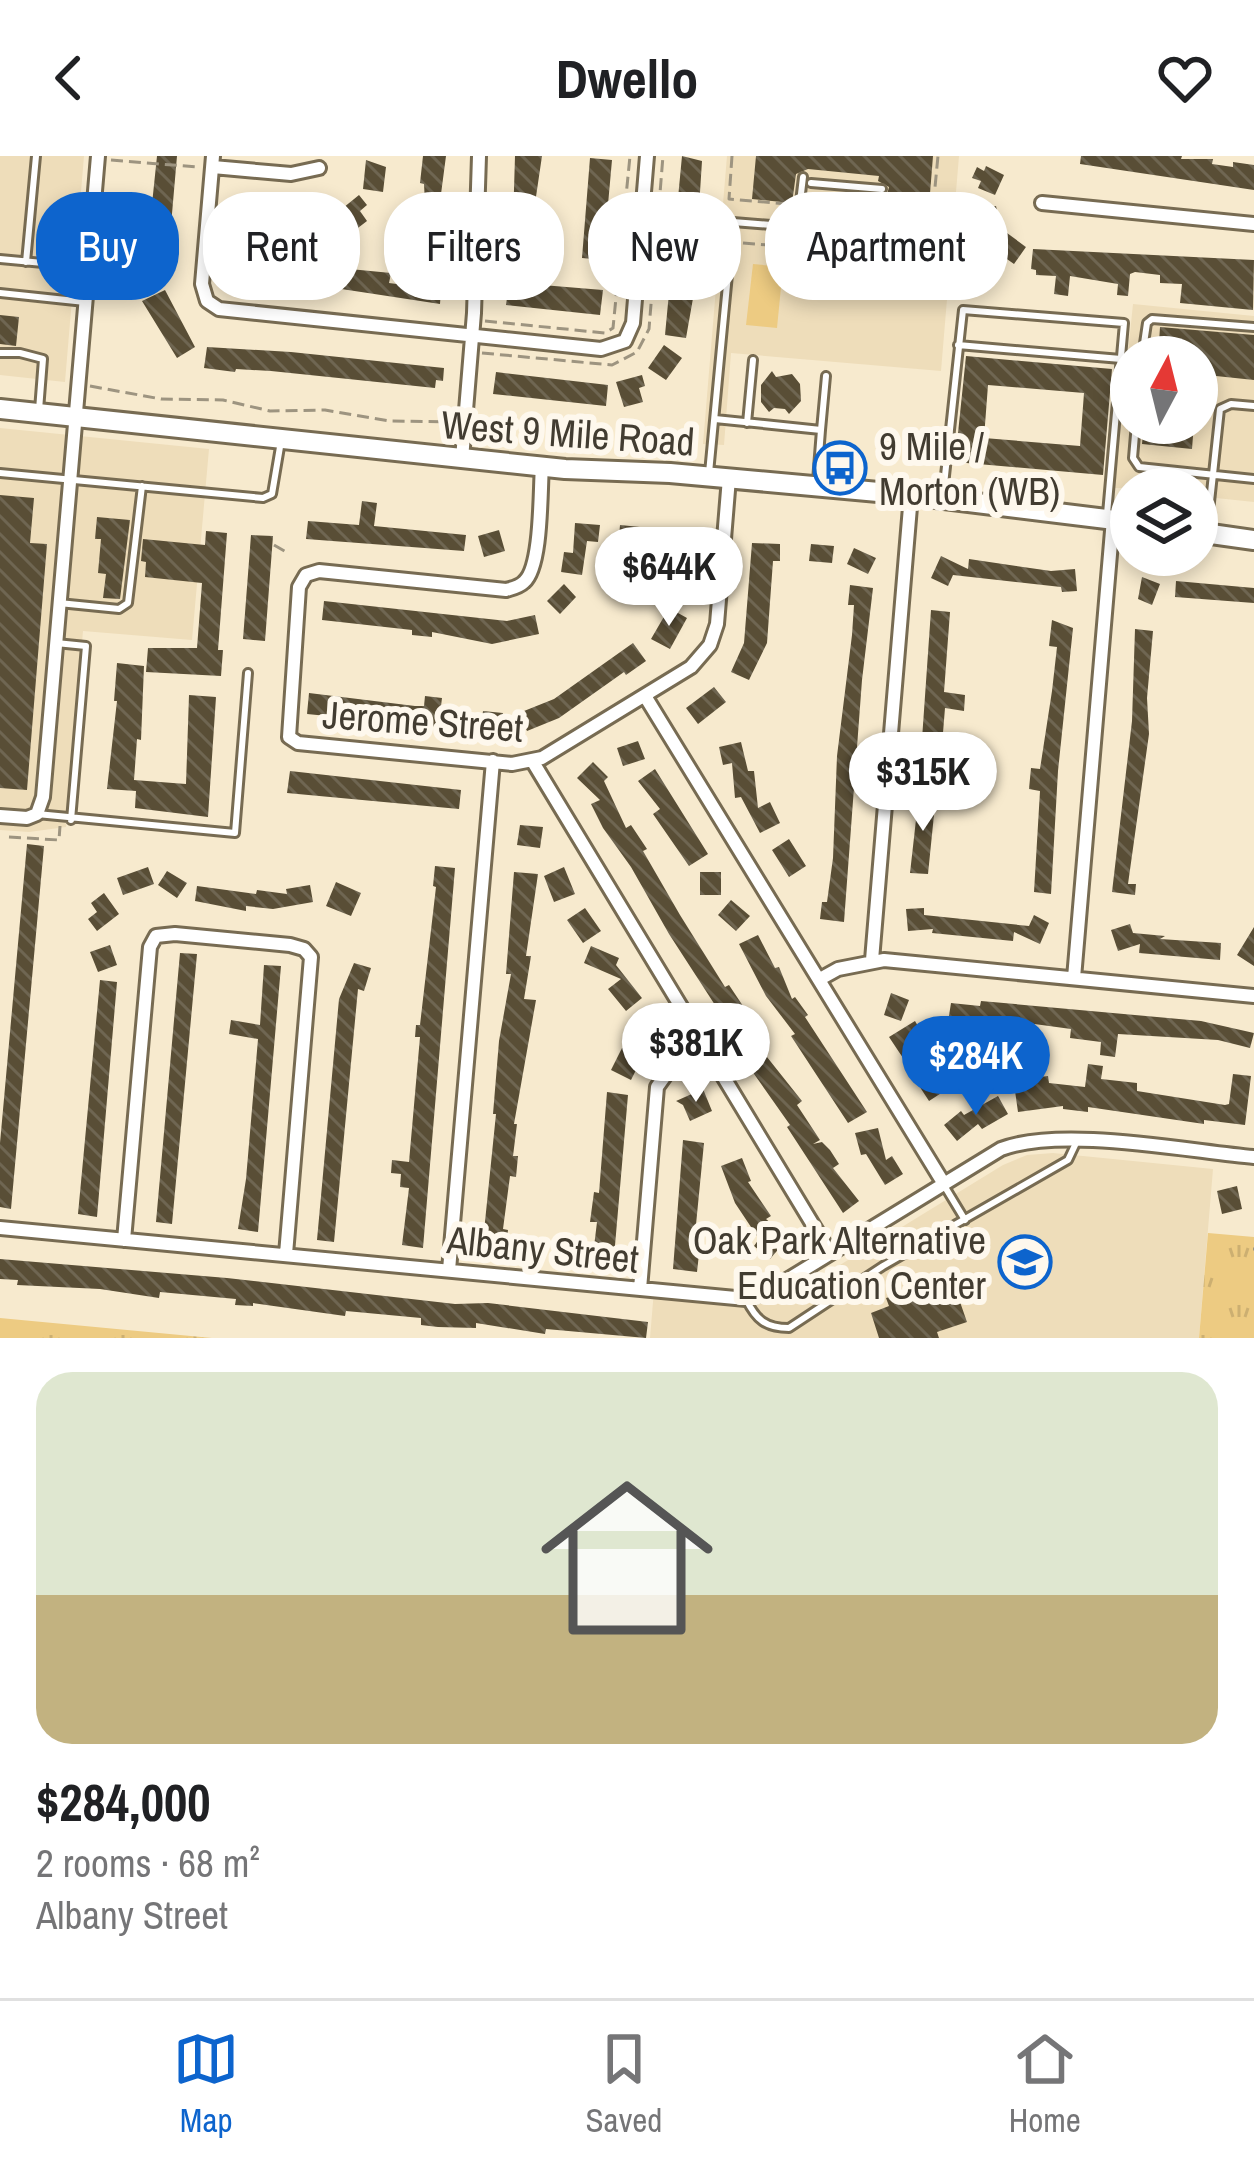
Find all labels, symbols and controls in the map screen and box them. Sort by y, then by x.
text: Dwello [556,42,698,115]
icon: back [36,45,102,111]
icon: heart [1152,45,1218,111]
chip: Buy [36,192,179,300]
chip: Rent [203,192,360,300]
chip: Filters [384,192,564,300]
chip: New [588,192,741,300]
chip: Apartment [765,192,1008,300]
north arrow [1110,336,1218,444]
map controls [1110,336,1218,576]
street label: West 9 Mile Road [440,398,696,468]
place label: 9 Mile / Morton (WB) [879,420,1060,517]
bus stop icon: 9 Mile / Morton (WB) [812,440,868,496]
button: layers [1110,468,1218,576]
pin: $644K [585,527,753,629]
text: $644K [622,540,716,592]
street label: Jerome Street [321,688,525,754]
pin: $315K [839,732,1007,834]
text: $315K [876,745,970,797]
pin: $381K [612,1003,780,1105]
text: $381K [649,1016,743,1068]
pin: $284K [892,1016,1060,1118]
text: $284K [929,1029,1023,1081]
street label: Albany Street [444,1213,641,1285]
place label: Oak Park Alternative Education Center [693,1214,986,1311]
school or university icon: Oak Park Alternative Education Center [997,1234,1053,1290]
icon: home [519,1450,735,1666]
text: $284,000 [36,1768,210,1837]
text: 2 rooms · 68 m² [36,1837,260,1889]
text: Albany Street [36,1889,228,1941]
tab: Map [173,2026,239,2142]
tab: Saved [586,2026,662,2142]
tab: Home [1009,2026,1081,2142]

